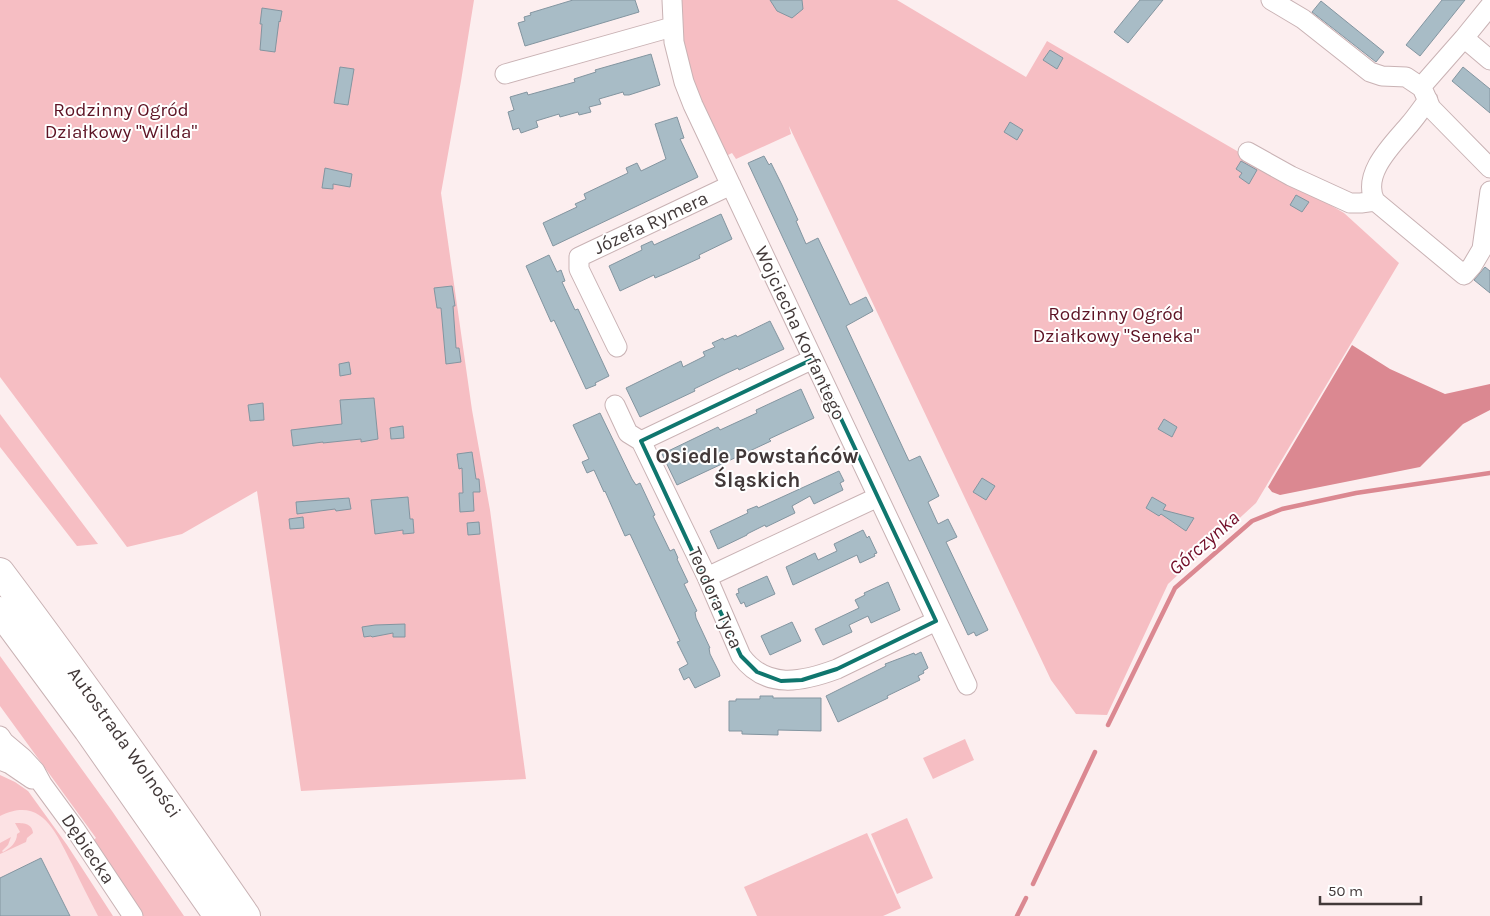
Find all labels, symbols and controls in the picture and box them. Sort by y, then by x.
park label: Rodzinny Ogród Działkowy "Wilda" [45,99,197,143]
street label: Józefa Rymera [590,187,712,259]
street label: Wojciecha Korfantego [750,243,850,423]
park label: Rodzinny Ogród Działkowy "Seneka" [1033,303,1199,347]
district label: Osiedle Powstańców Śląskich [656,444,858,492]
water label: Górczynka [1164,506,1244,580]
street label: Teodora Tyca [683,544,747,652]
street label: Autostrada Wolności [63,663,185,822]
street label: Dębiecka [57,810,119,888]
scale bar [1320,874,1421,906]
text: 50 m [1328,882,1363,900]

